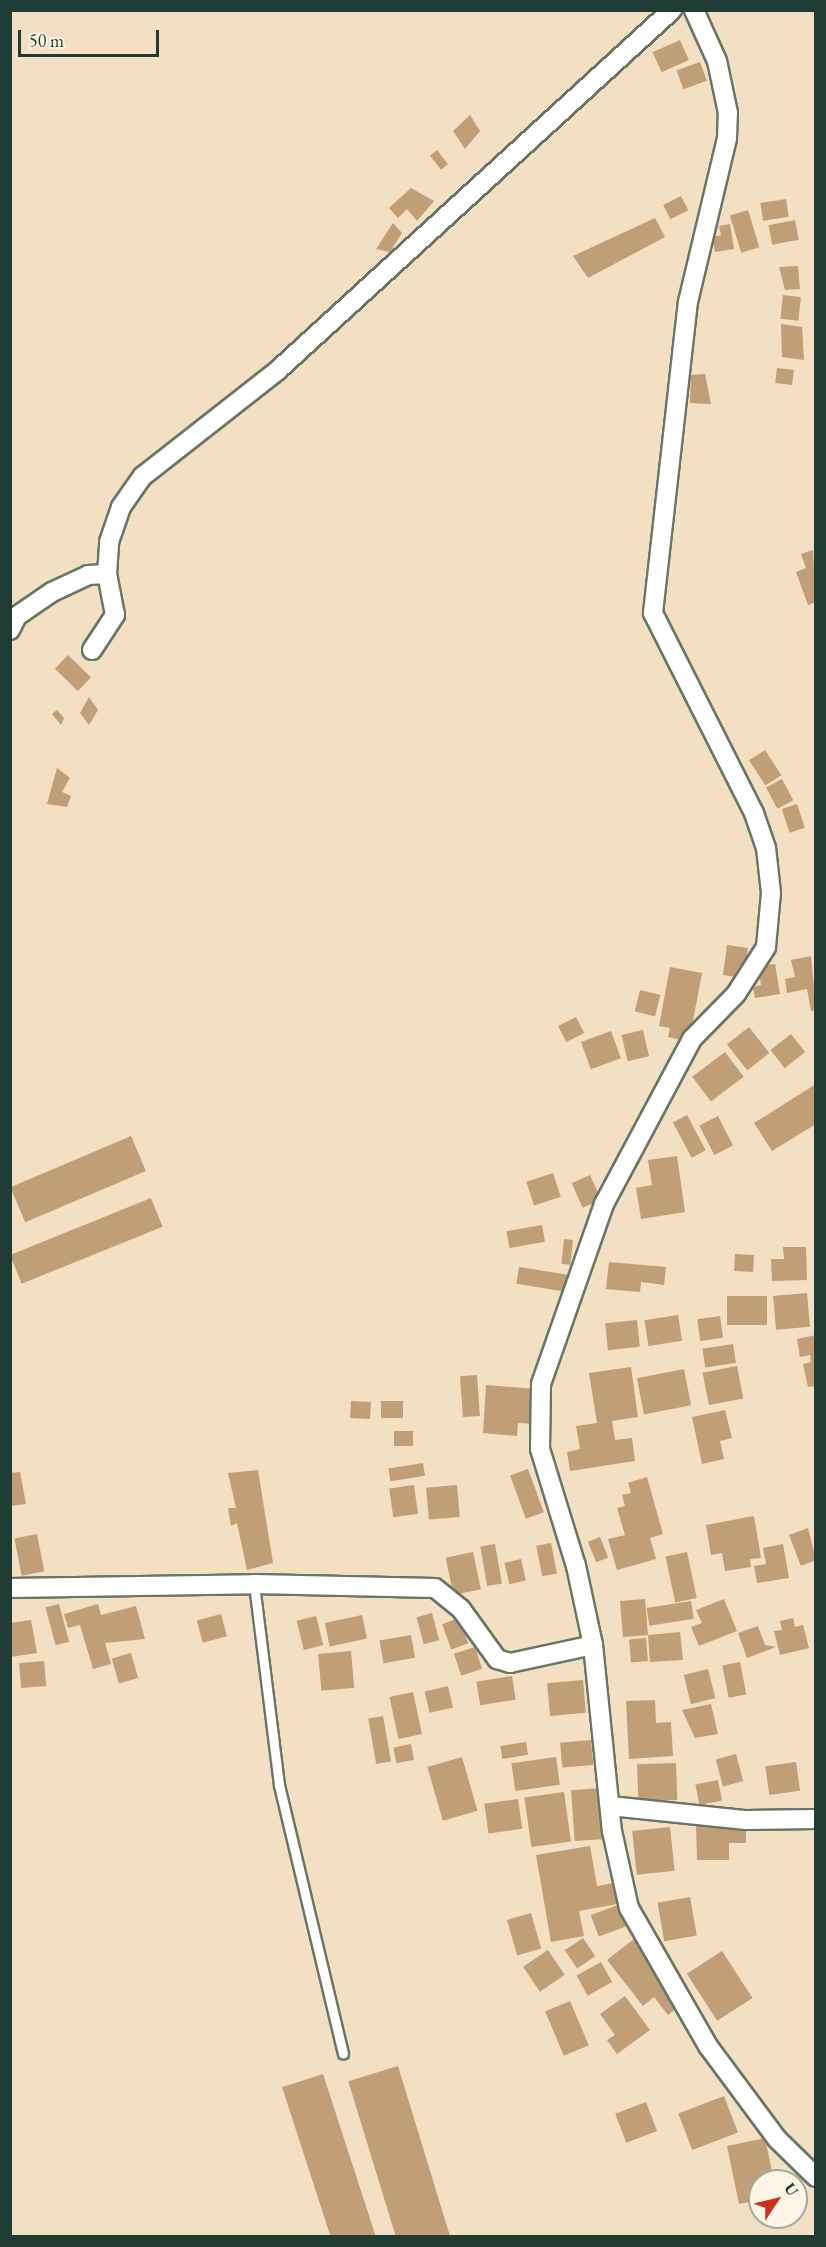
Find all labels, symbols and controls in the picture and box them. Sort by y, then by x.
scale bar [21,18,162,56]
text: 50 m [29,29,64,52]
north arrow [748,2169,808,2229]
text: U [779,2179,804,2200]

